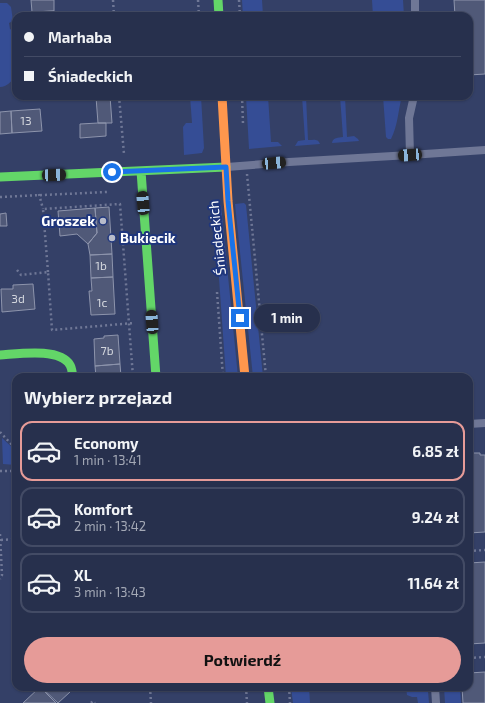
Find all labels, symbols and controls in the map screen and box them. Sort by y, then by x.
text: Marhaba [48,28,112,46]
text: Śniadeckich [48,67,133,85]
house number: 13 [20,113,32,127]
car [398,148,422,162]
car [262,156,286,170]
route start [103,163,121,181]
car [42,169,66,181]
car [136,191,150,215]
street label: Śniadeckich [204,200,229,276]
place label: Groszek [41,212,95,229]
marker: Groszek [98,216,108,226]
place label: Bukiecik [120,229,176,246]
marker: Bukiecik [107,233,117,243]
house number: 1b [95,258,107,272]
house number: 3d [11,291,25,305]
house number: 1c [97,295,107,309]
callout: 1 min [254,304,320,332]
route end [231,309,249,327]
car [145,310,159,334]
text: 1 min [271,310,303,326]
house number: 7b [101,343,114,357]
text: Wybierz przejazd [24,386,172,408]
icon: car [26,433,62,469]
text: Economy [74,434,139,452]
text: 6.85 zł [412,442,459,460]
text: 1 min · 13:41 [74,452,142,468]
icon: car [26,499,62,535]
text: Komfort [74,500,133,518]
text: 9.24 zł [412,508,459,526]
text: 2 min · 13:42 [74,518,146,534]
icon: car [26,565,62,601]
text: XL [74,566,92,584]
text: 11.64 zł [407,574,459,592]
text: 3 min · 13:43 [74,584,146,600]
button: Potwierdź [24,637,461,683]

